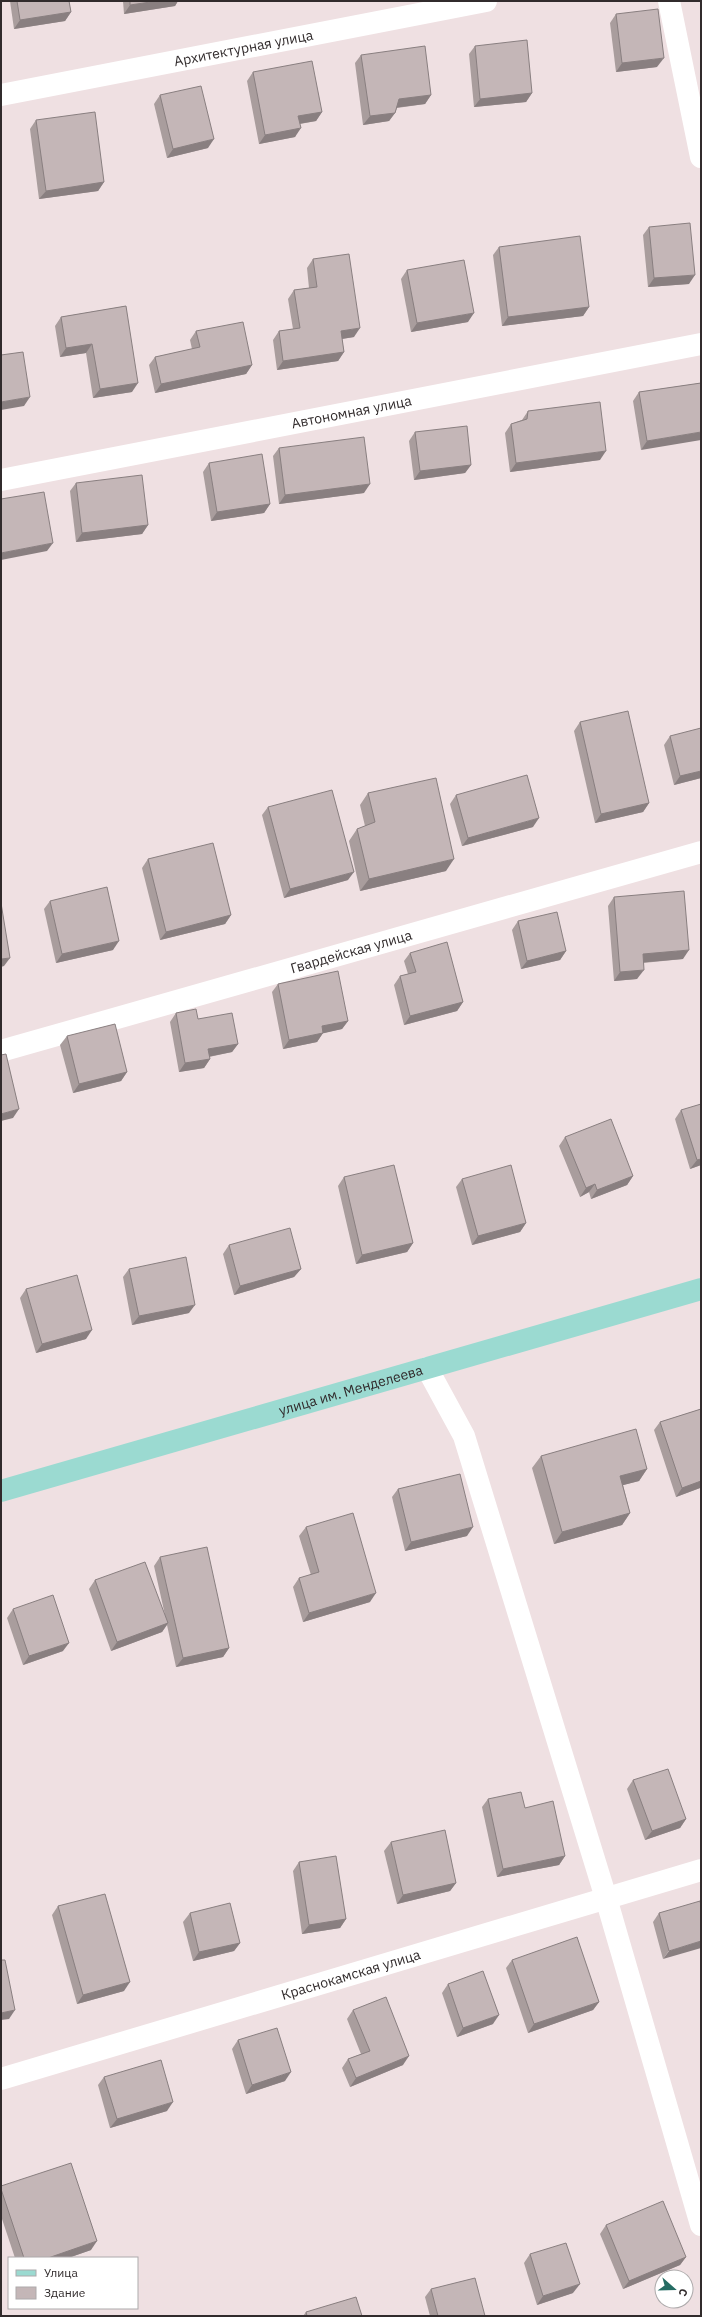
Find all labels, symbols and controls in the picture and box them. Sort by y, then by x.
street label: Архитектурная улица [172,26,315,70]
street label: Автономная улица [290,391,414,432]
street label: Гвардейская улица [288,926,414,977]
street label: улица им. Менделеева [277,1361,425,1419]
street label: Краснокамская улица [279,1945,423,2004]
legend [8,2257,138,2309]
text: Улица [44,2265,78,2280]
north arrow [654,2269,694,2309]
text: Здание [44,2285,86,2300]
text: С [676,2287,691,2298]

